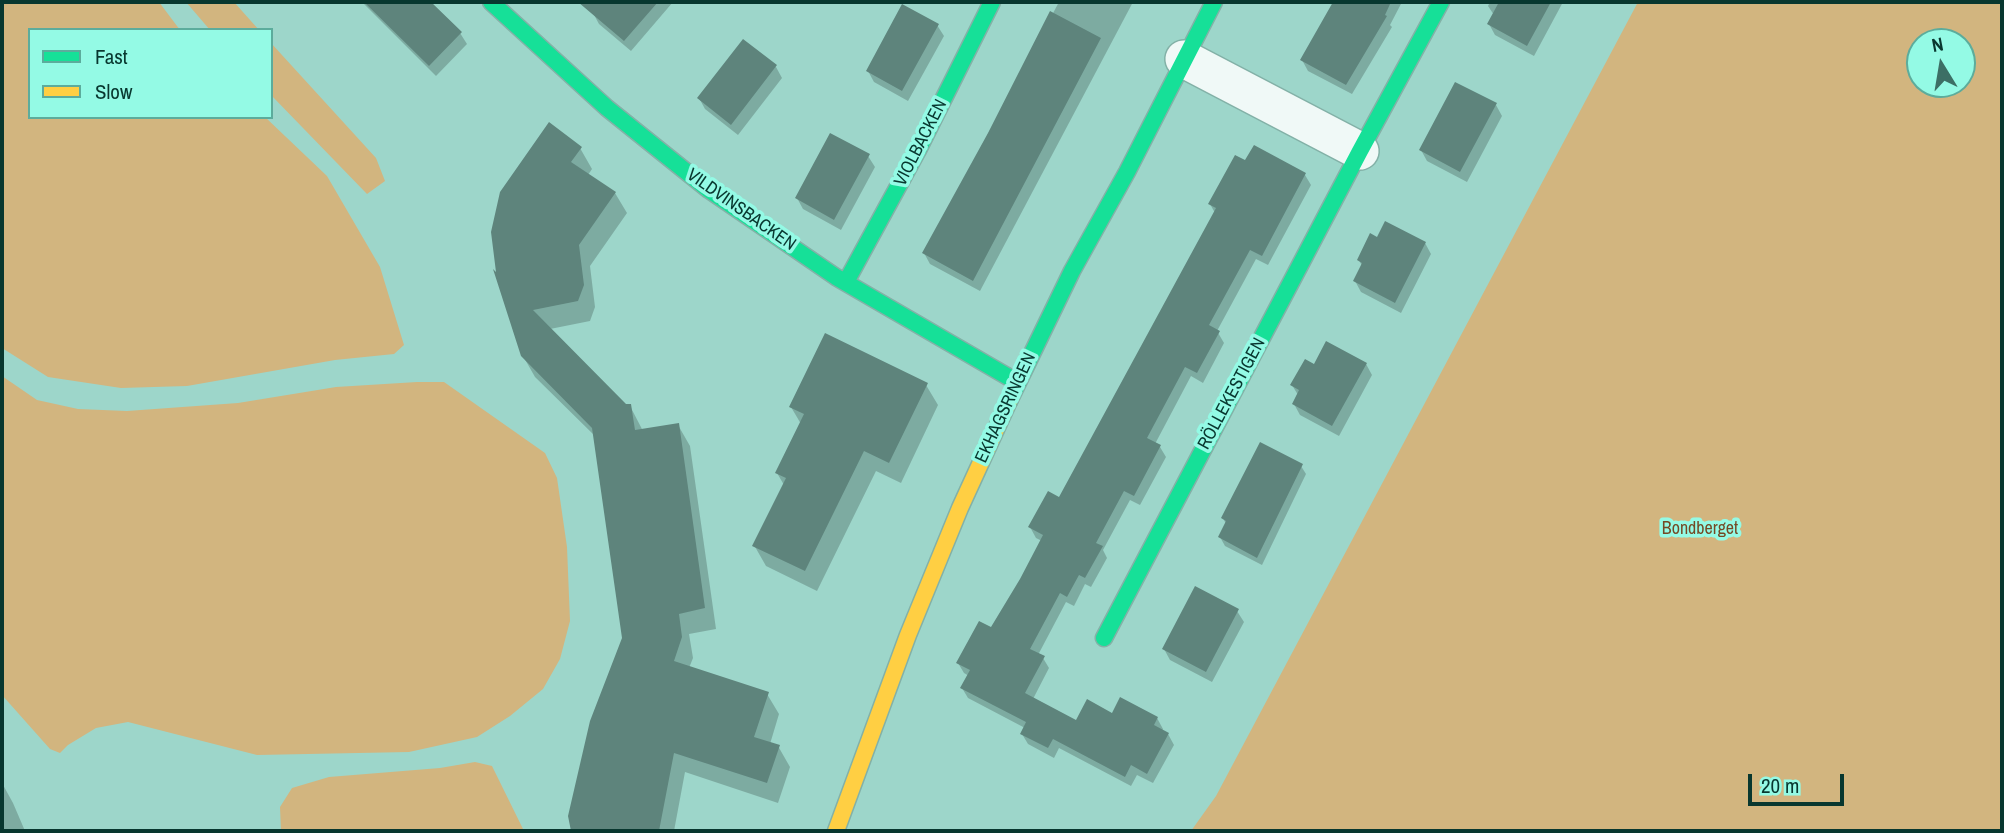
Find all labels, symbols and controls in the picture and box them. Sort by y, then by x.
legend [28,28,273,119]
north arrow [1906,28,1976,98]
text: N [1929,31,1945,58]
text: Fast [95,42,128,71]
text: Slow [95,77,132,106]
street label: VIOLBACKEN [890,96,952,190]
street label: VILDVINSBACKEN [682,164,800,256]
street label: RÖLLEKESTIGEN [1194,335,1270,453]
street label: EKHAGSRINGEN [971,350,1041,466]
park label: Bondberget [1662,518,1738,540]
scale bar [1752,760,1848,804]
text: 20 m [1761,771,1799,800]

